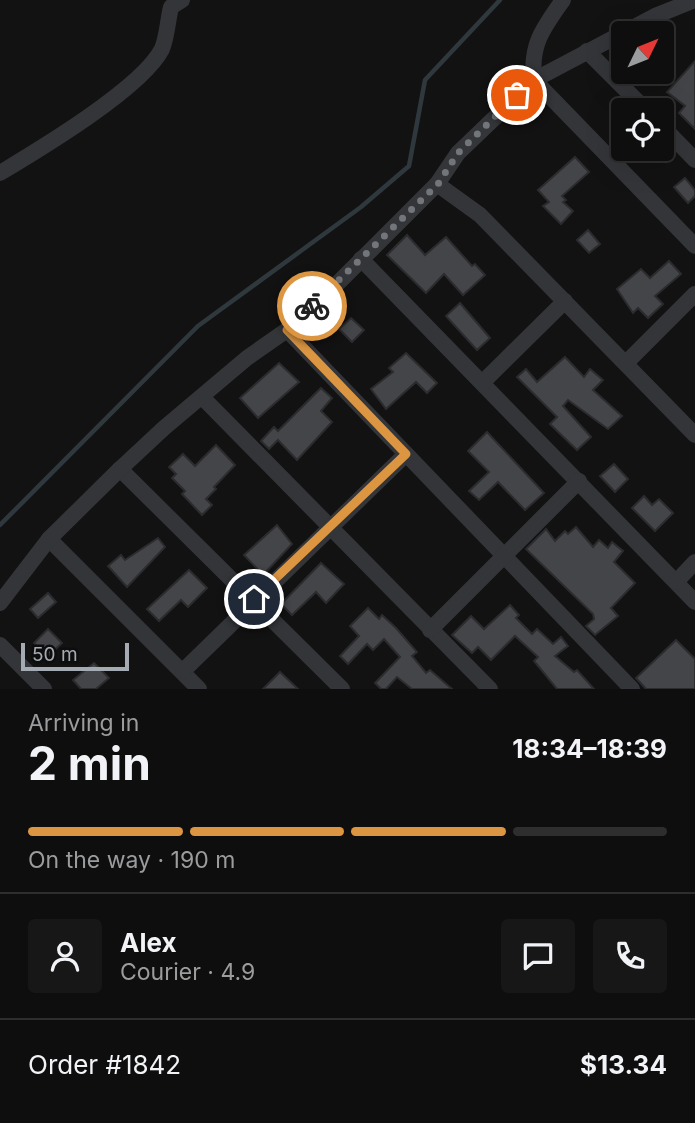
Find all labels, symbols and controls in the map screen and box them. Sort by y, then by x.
north arrow [611,21,674,84]
map controls [611,21,674,161]
pin [487,65,547,125]
icon: bag [498,76,536,114]
button: locate [611,98,674,161]
courier [277,271,347,341]
icon: bike [293,287,331,325]
pin [224,569,284,629]
icon: home [235,580,273,618]
scale bar [21,640,130,672]
text: 50 m [32,643,78,666]
text: Arriving in [28,709,139,737]
text: 18:34–18:39 [512,733,667,764]
text: 2 min [28,735,151,791]
text: On the way · 190 m [28,846,235,874]
button: person [28,919,102,993]
button: chat [501,919,575,993]
button: phone [593,919,667,993]
text: Alex [120,927,177,958]
text: Courier · 4.9 [120,958,255,986]
text: Order #1842 [28,1049,181,1080]
text: $13.34 [580,1049,667,1080]

